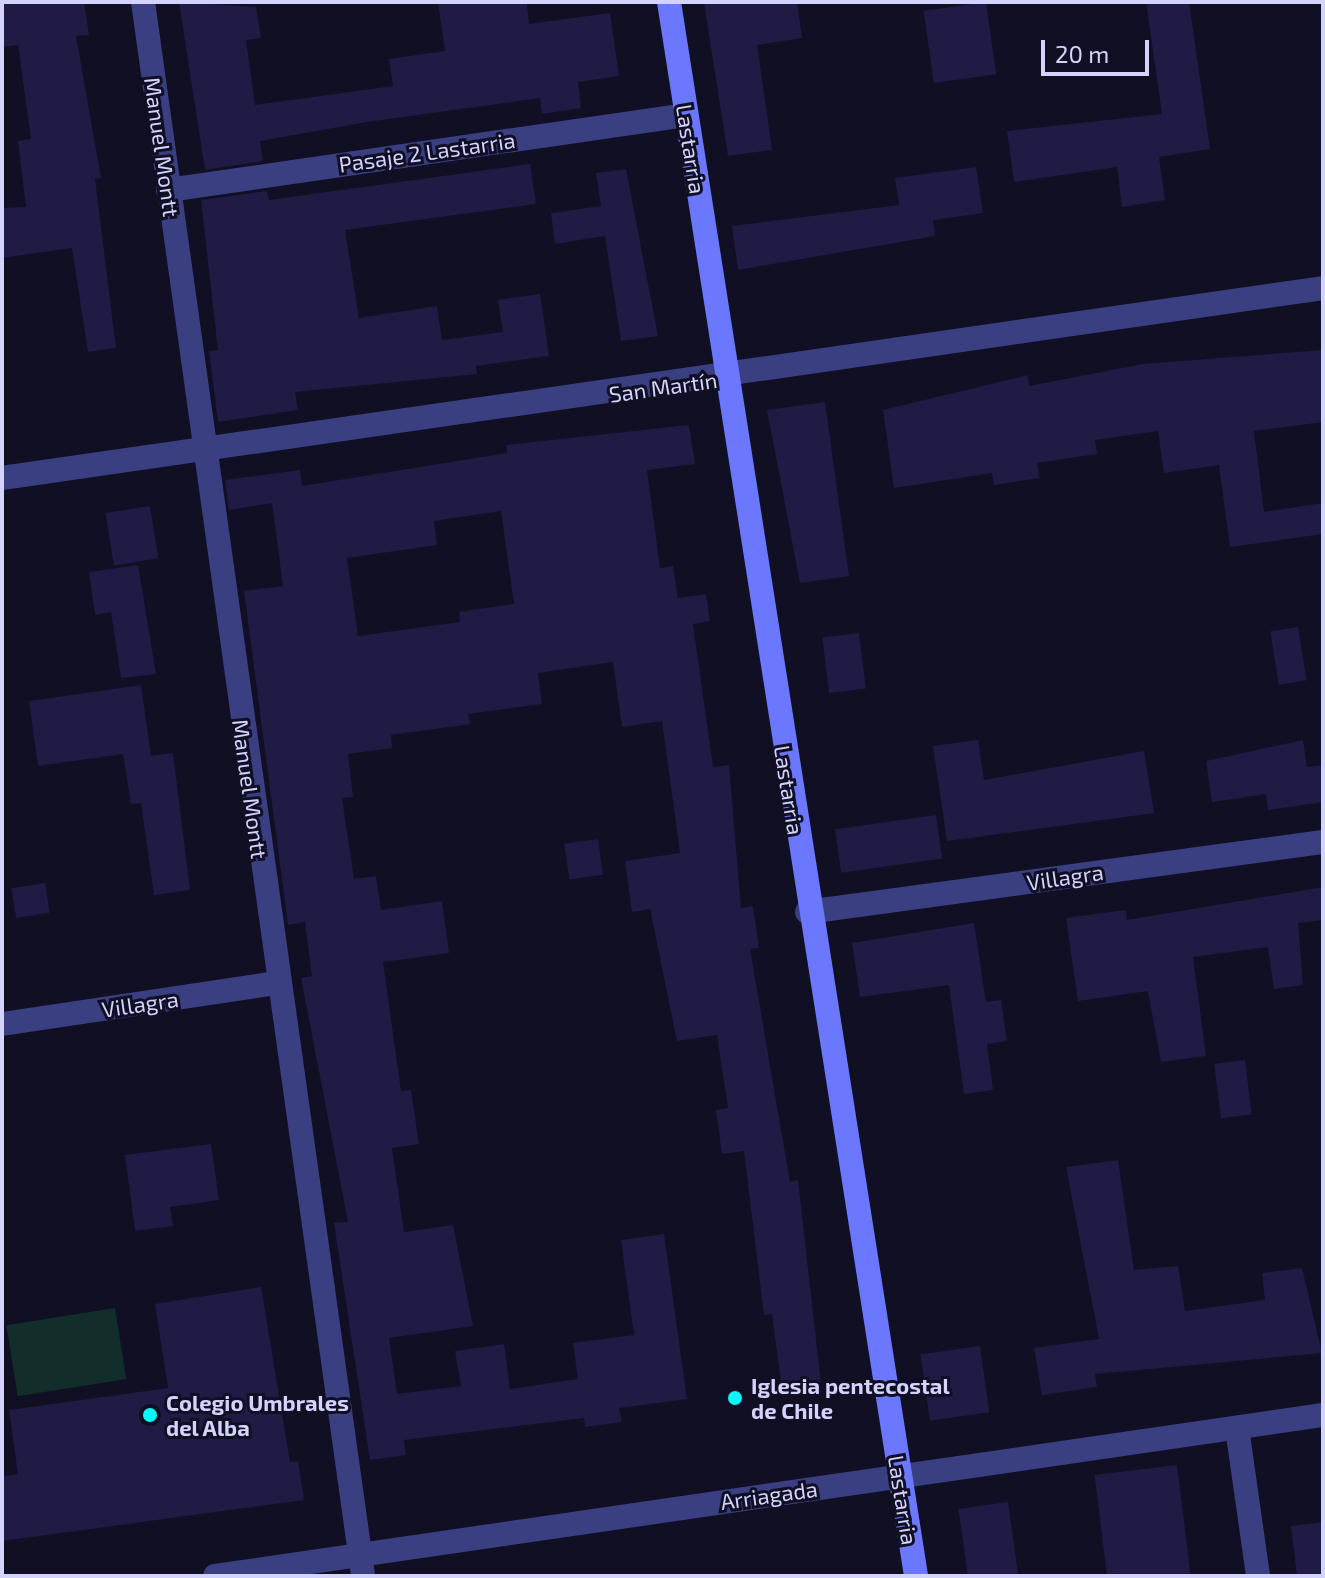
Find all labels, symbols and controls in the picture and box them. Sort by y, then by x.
scale bar [1045,24,1153,74]
text: 20 m [1055,39,1109,68]
street label: Manuel Montt [139,75,185,219]
street label: Lastarria [671,102,711,196]
street label: Pasaje 2 Lastarria [337,127,517,177]
street label: San Martín [607,366,719,408]
street label: Manuel Montt [227,717,273,861]
street label: Lastarria [769,743,809,837]
street label: Villagra [1025,859,1105,895]
street label: Villagra [100,986,180,1022]
place label: Iglesia pentecostal de Chile [751,1372,950,1424]
place label: Colegio Umbrales del Alba [166,1389,349,1440]
marker: Iglesia pentecostal de Chile [726,1389,744,1407]
marker: Colegio Umbrales del Alba [141,1406,159,1424]
street label: Lastarria [883,1453,923,1547]
street label: Arriagada [719,1475,819,1515]

